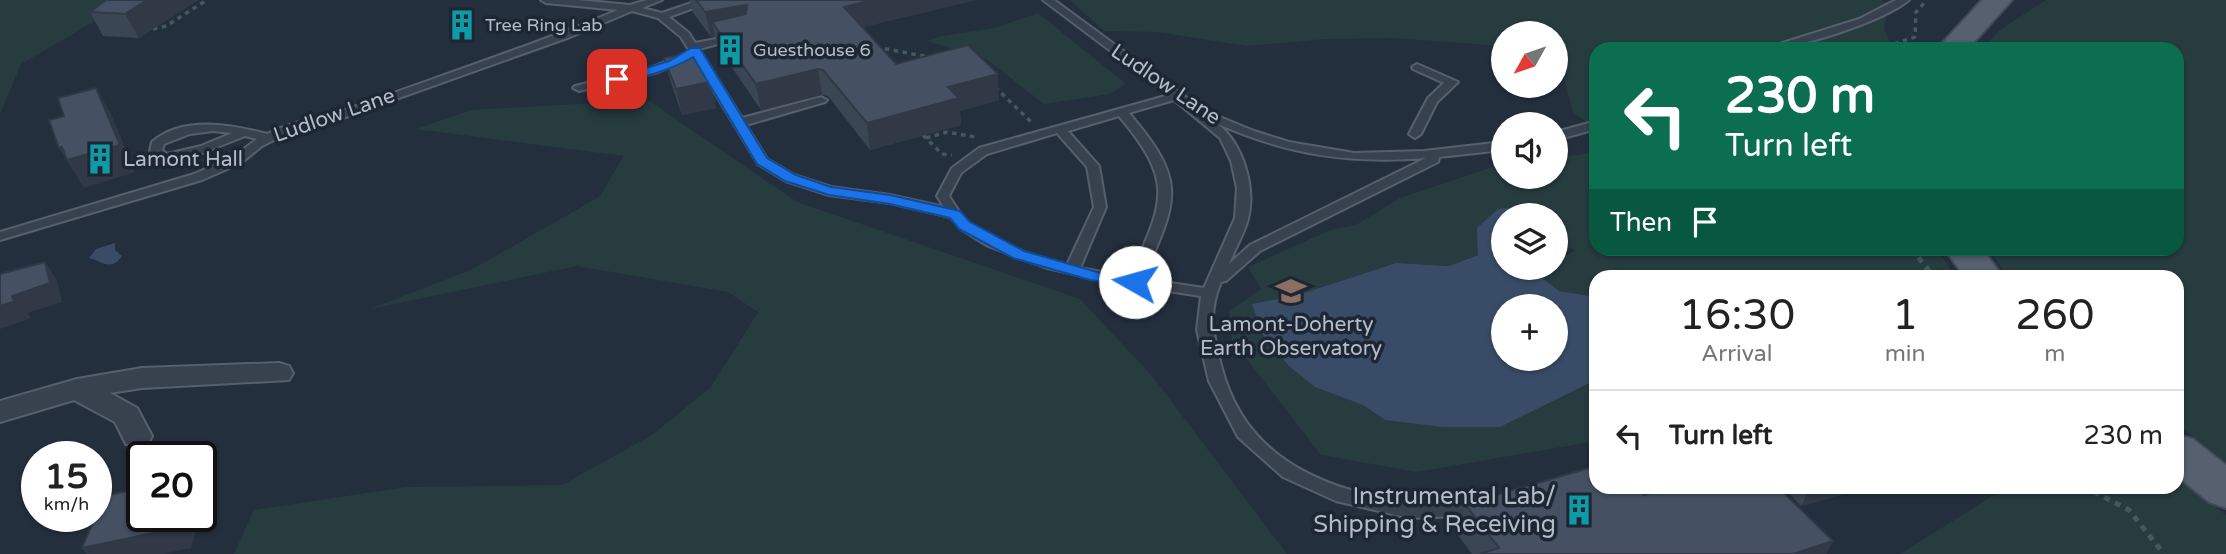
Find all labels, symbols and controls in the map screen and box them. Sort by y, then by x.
building icon: Tree Ring Lab [445,8,479,42]
place label: Tree Ring Lab [485,14,603,36]
north arrow [1491,21,1568,98]
map controls [1491,21,1568,371]
building icon: Guesthouse 6 [713,33,747,67]
place label: Guesthouse 6 [753,39,871,61]
street label: Ludlow Lane [1106,39,1225,130]
pin [587,49,647,109]
icon: arrive [598,60,636,98]
text: 230 m [1725,67,1875,126]
icon: left [1610,70,1701,161]
street label: Ludlow Lane [270,83,398,148]
button: sound [1491,112,1568,189]
text: Turn left [1725,127,1852,165]
building icon: Lamont Hall [83,142,117,176]
place label: Lamont Hall [123,147,243,172]
button: layers [1491,203,1568,280]
icon: arrive [1686,203,1724,241]
text: Then [1610,207,1672,238]
position arrow [1098,245,1172,319]
school or university icon: Lamont-Doherty Earth Observatory [1274,274,1308,308]
text: 16:30 [1679,290,1795,341]
text: 1 [1892,290,1918,341]
text: 260 [2015,290,2094,341]
button: + [1491,294,1568,371]
place label: Lamont-Doherty Earth Observatory [1200,312,1382,361]
text: Arrival [1701,340,1772,368]
text: min [1885,340,1926,368]
text: m [2044,340,2065,368]
icon: left [1610,417,1648,455]
text: Turn left [1669,420,1772,451]
text: 230 m [2083,420,2163,451]
speed limit sign: 20 [126,441,217,532]
text: 15 [45,456,88,498]
place label: Instrumental Lab/ Shipping & Receiving [1313,482,1556,539]
text: km/h [44,493,89,515]
building icon: Instrumental Lab/ Shipping & Receiving [1562,493,1596,527]

